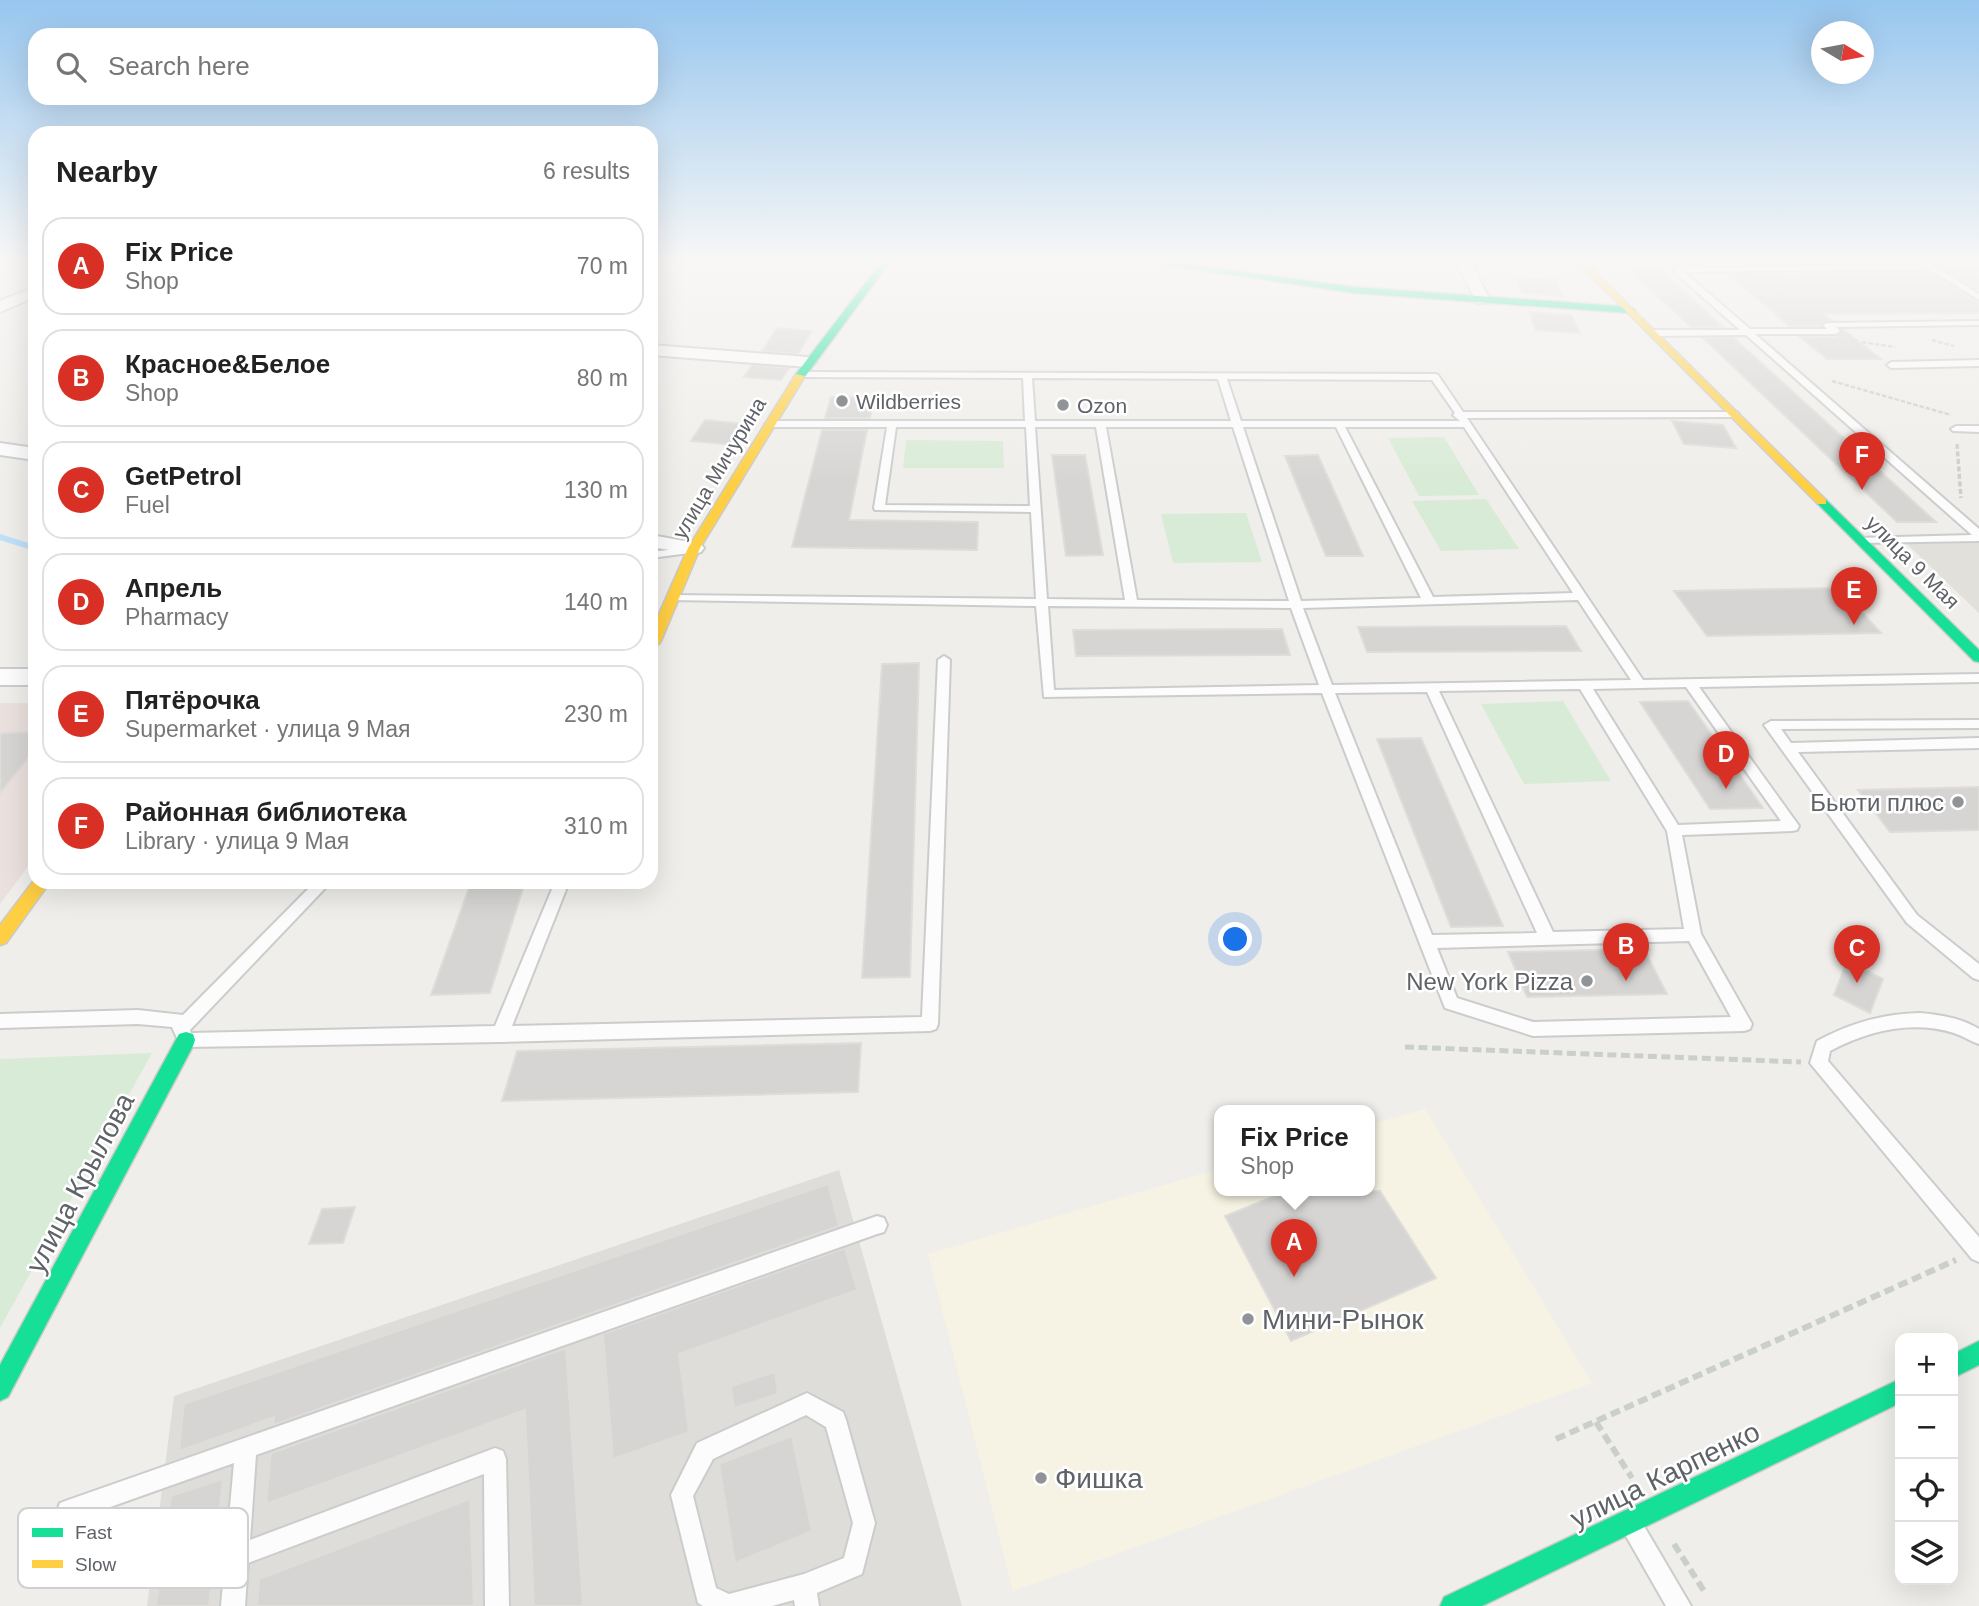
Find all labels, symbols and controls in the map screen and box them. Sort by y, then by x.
north arrow [1811,21,1874,84]
search box [28,28,658,105]
icon: search [52,48,90,86]
text: Search here [108,51,250,81]
text: Nearby [56,155,158,188]
text: 6 results [543,158,630,184]
text: Fix Price [125,237,233,267]
text: A [73,253,89,279]
text: 70 m [577,253,628,279]
text: Shop [125,268,179,294]
text: Красное&Белое [125,349,330,379]
text: B [73,365,89,391]
text: 80 m [577,365,628,391]
text: Shop [125,380,179,406]
place label: Wildberries [856,390,961,413]
street label: улица Мичурина [668,393,770,543]
marker: Wildberries [834,393,850,409]
place label: Ozon [1077,394,1127,417]
marker: Ozon [1055,397,1071,413]
pin: F [1839,432,1885,490]
text: GetPetrol [125,461,242,491]
text: C [73,477,89,503]
text: 130 m [564,477,628,503]
text: Fuel [125,492,170,518]
street label: улица 9 Мая [1862,511,1964,613]
pin: E [1831,567,1877,625]
text: Апрель [125,573,222,603]
text: D [73,589,89,615]
text: 140 m [564,589,628,615]
text: Pharmacy [125,604,229,630]
text: Пятёрочка [125,685,260,715]
text: E [73,701,89,727]
text: 230 m [564,701,628,727]
text: Supermarket · улица 9 Мая [125,716,411,742]
pin: D [1703,731,1749,789]
place label: Бьюти плюс [1810,789,1944,816]
marker: Бьюти плюс [1950,794,1966,810]
text: Районная библиотека [125,797,406,827]
text: F [74,813,88,839]
text: 310 m [564,813,628,839]
text: Library · улица 9 Мая [125,828,349,854]
your location [1218,922,1252,956]
pin: B [1603,923,1649,981]
pin: C [1834,925,1880,983]
place label: New York Pizza [1406,968,1574,995]
marker: New York Pizza [1579,973,1595,989]
street label: улица Крылова [20,1087,141,1278]
popup [1214,1105,1375,1196]
text: Fix Price [1240,1122,1349,1152]
text: Shop [1240,1153,1294,1179]
pin: A [1271,1219,1317,1277]
place label: Мини-Рынок [1262,1304,1424,1335]
marker: Мини-Рынок [1240,1311,1256,1327]
map controls [1895,1333,1958,1585]
button: + [1895,1333,1958,1396]
button: − [1895,1396,1958,1459]
street label: улица Карпенко [1565,1416,1765,1534]
button: locate [1895,1459,1958,1522]
place label: Фишка [1055,1463,1143,1494]
marker: Фишка [1033,1470,1049,1486]
legend [18,1508,248,1588]
text: Fast [75,1522,113,1543]
button: layers [1895,1522,1958,1585]
text: Slow [75,1554,116,1575]

